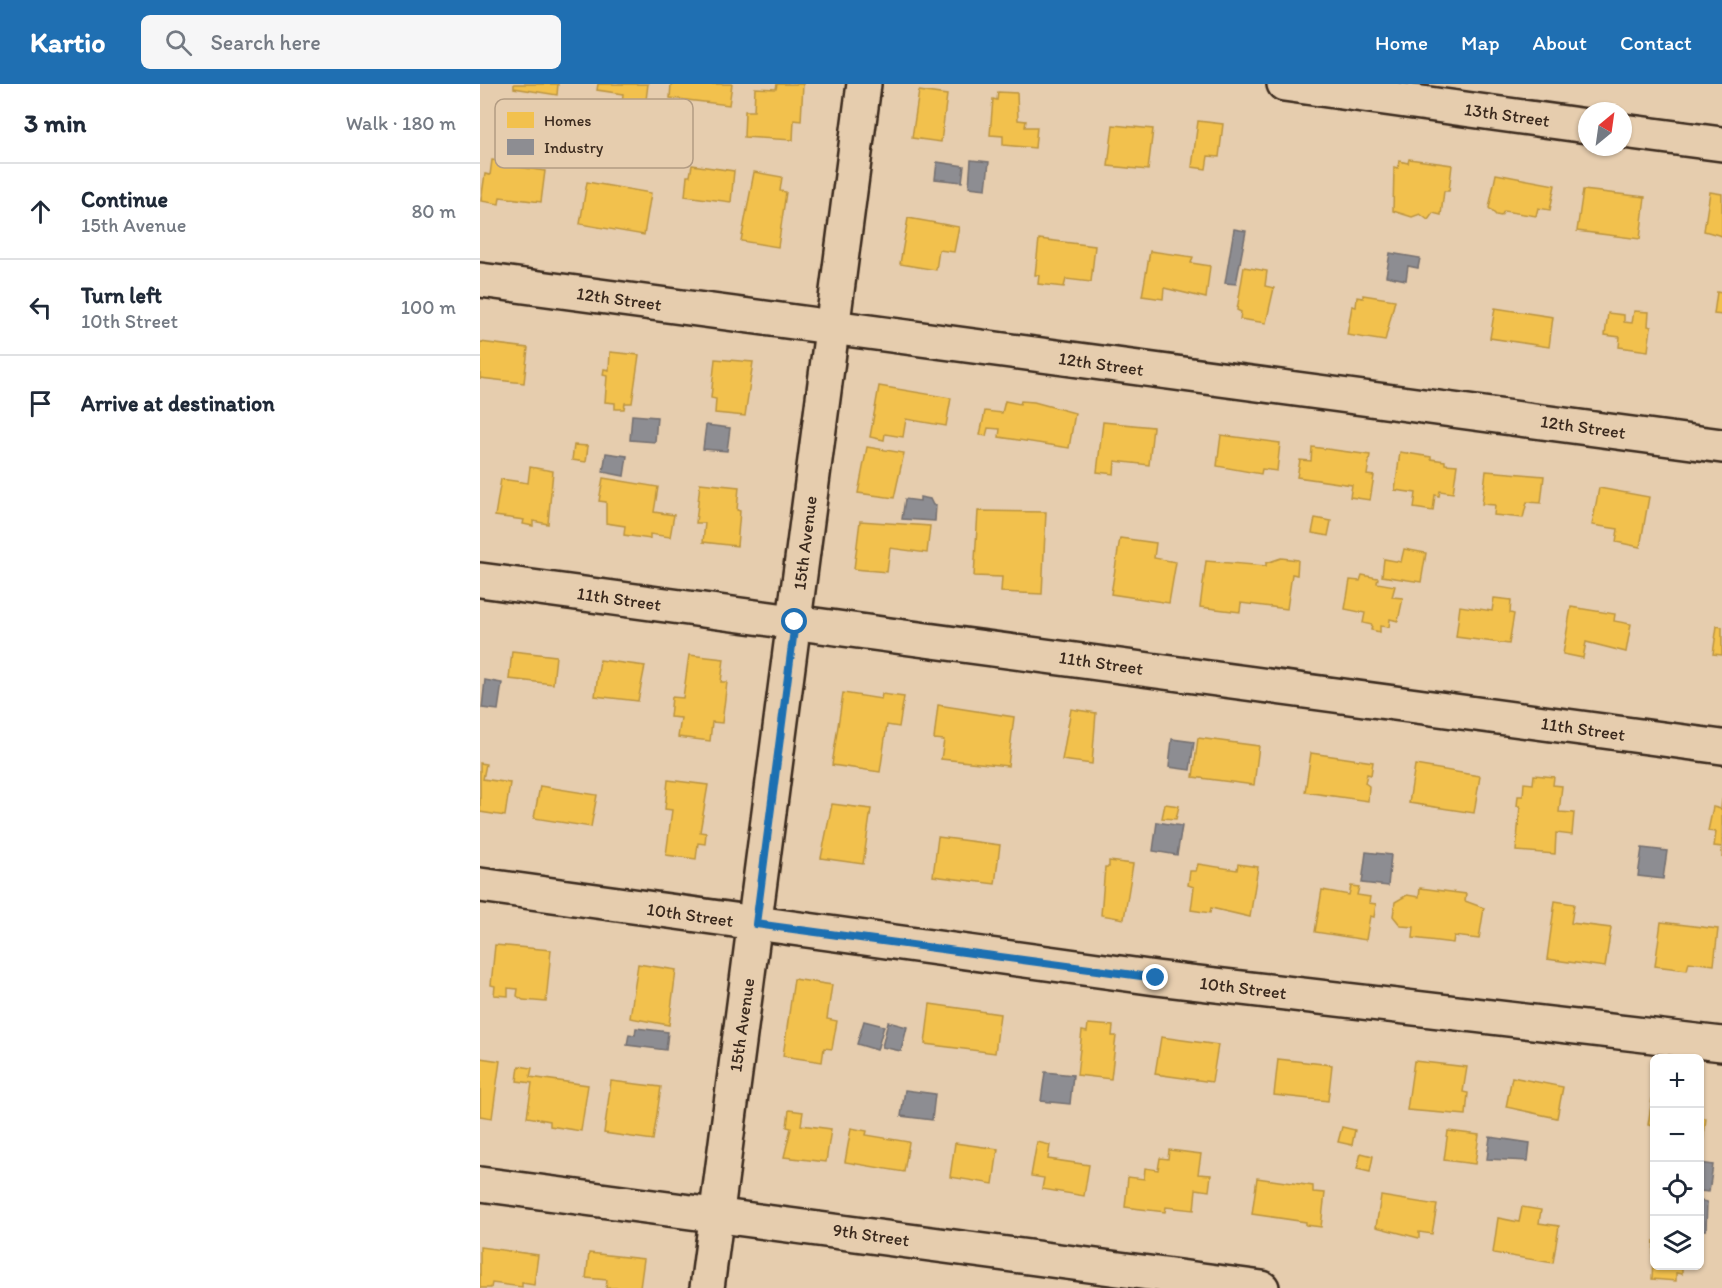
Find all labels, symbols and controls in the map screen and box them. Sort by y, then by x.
search box [141,15,561,69]
text: Kartio [30,25,105,59]
icon: search [162,26,195,59]
text: Search here [210,29,321,56]
text: Home [1375,30,1428,55]
text: Map [1461,30,1500,55]
text: About [1533,30,1587,55]
text: Contact [1620,30,1692,55]
street label: 13th Street [1463,98,1551,132]
legend [495,99,693,168]
north arrow [1578,102,1632,156]
text: 3 min [24,107,86,139]
text: Walk · 180 m [346,111,456,135]
text: Homes [544,111,591,130]
text: Industry [544,138,604,157]
text: Continue [81,186,168,213]
icon: ahead [24,195,57,228]
text: 80 m [411,199,456,223]
text: 15th Avenue [81,213,186,237]
text: Turn left [81,282,162,309]
street label: 12th Street [575,282,663,316]
icon: left [24,291,57,324]
text: 100 m [401,295,456,319]
text: 10th Street [81,309,178,333]
street label: 12th Street [1057,347,1145,381]
icon: arrive [24,387,57,420]
text: Arrive at destination [81,390,275,417]
street label: 12th Street [1539,410,1627,444]
street label: 15th Avenue [788,495,822,591]
street label: 11th Street [576,582,663,616]
route start [781,608,807,634]
street label: 11th Street [1058,646,1145,680]
street label: 11th Street [1540,712,1627,746]
street label: 10th Street [645,898,735,932]
route end [1142,964,1168,990]
street label: 10th Street [1198,972,1288,1004]
street label: 15th Avenue [725,976,759,1074]
map controls [1650,1054,1704,1270]
button: + [1650,1054,1704,1108]
button: − [1650,1108,1704,1162]
button: locate [1650,1162,1704,1216]
button: layers [1650,1216,1704,1270]
street label: 9th Street [831,1219,911,1251]

